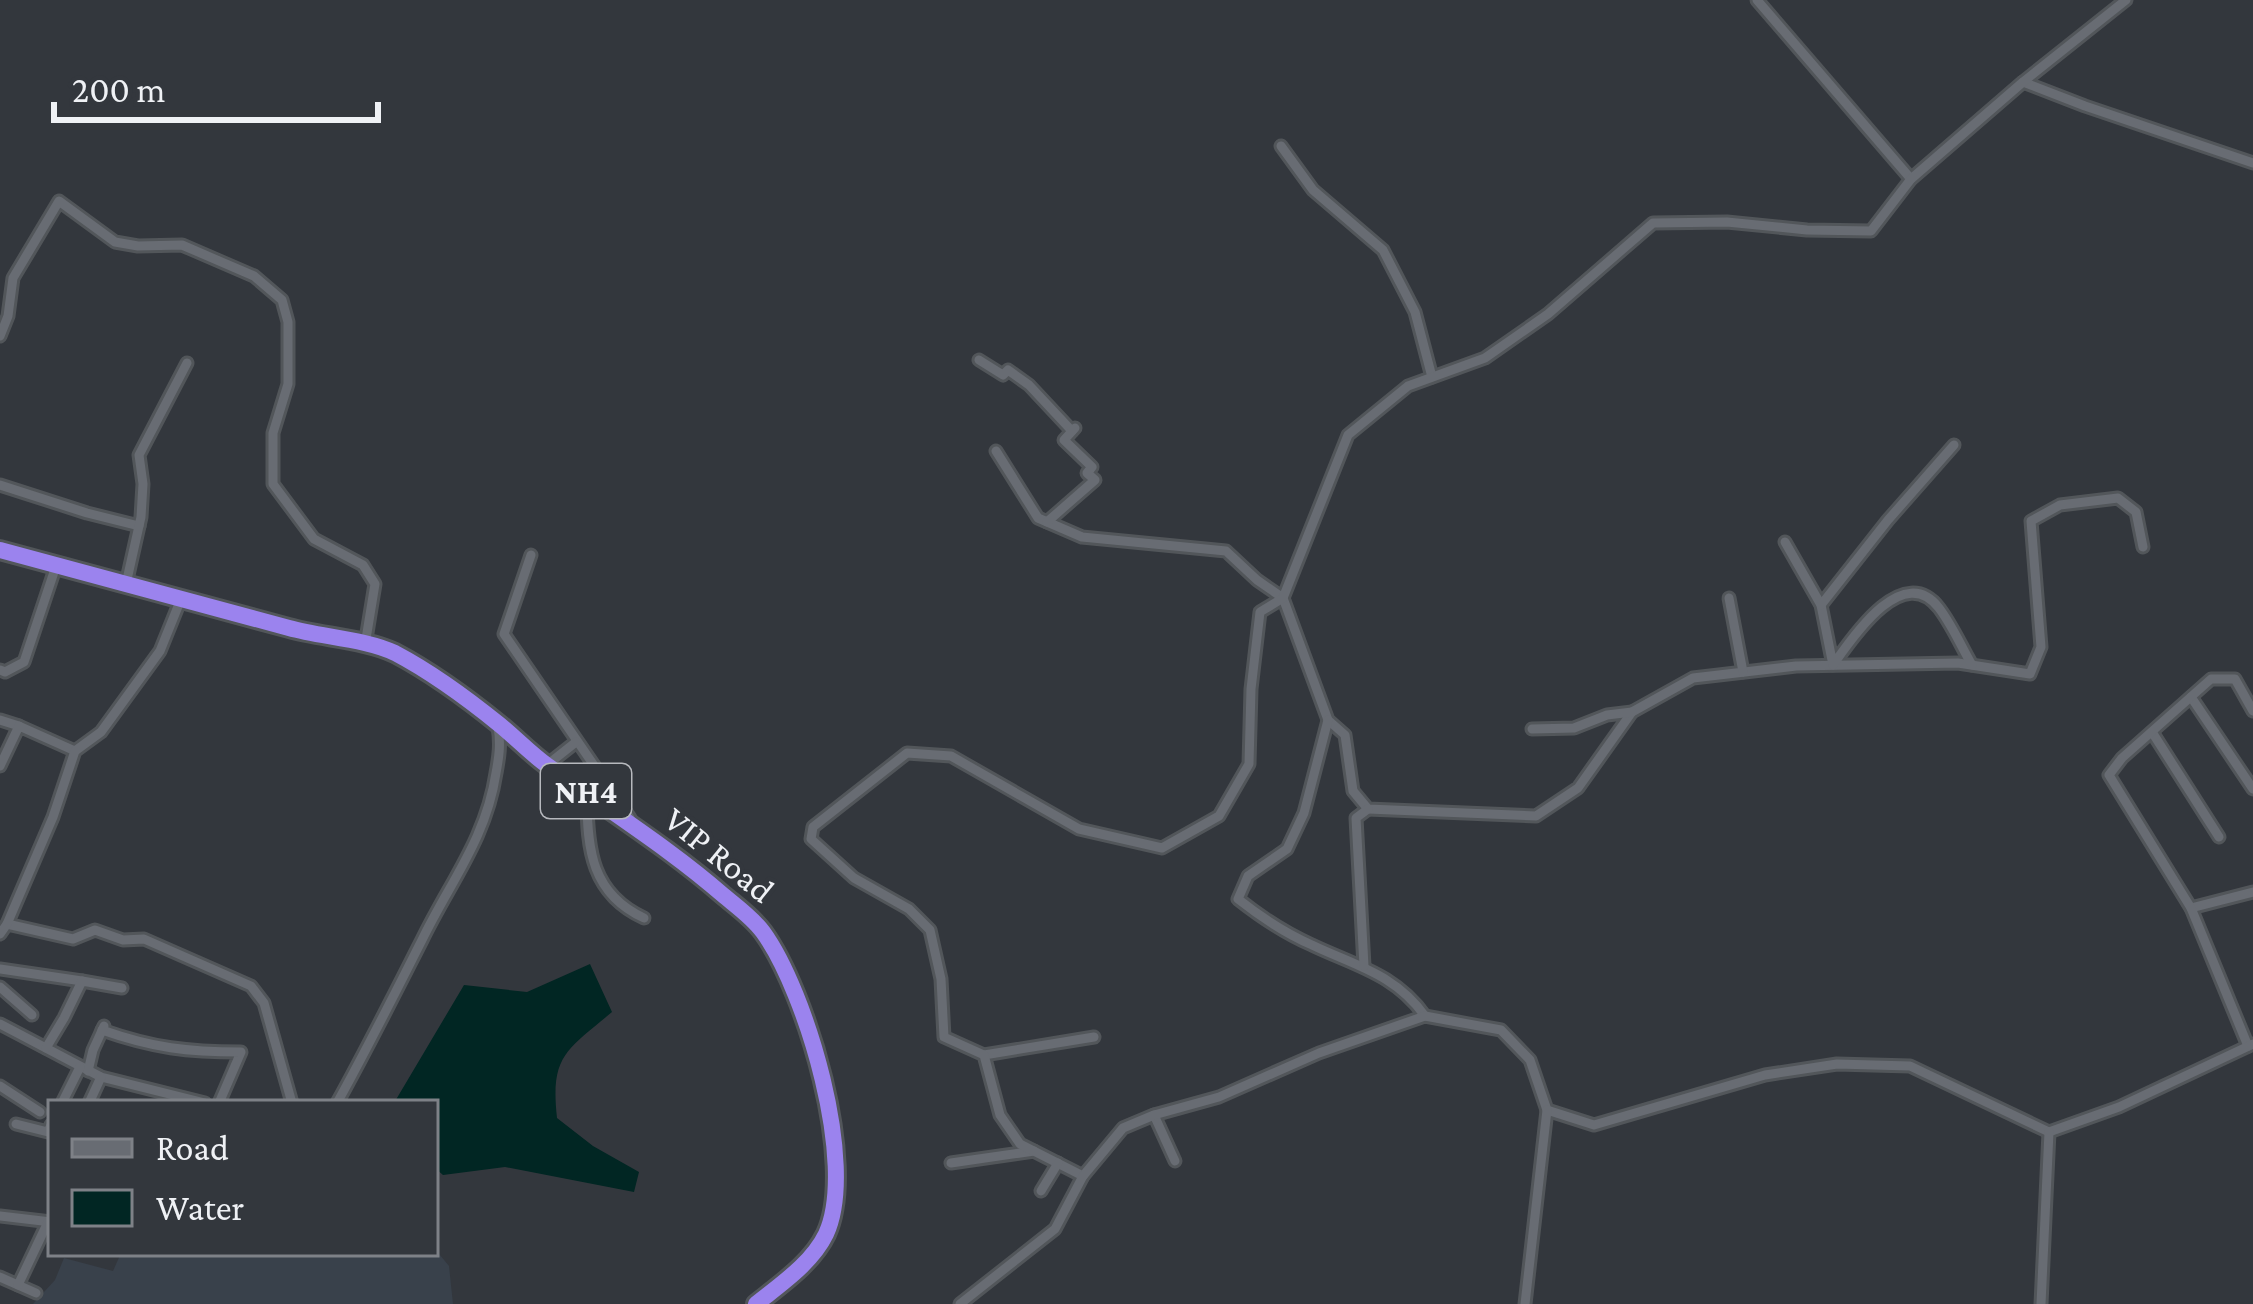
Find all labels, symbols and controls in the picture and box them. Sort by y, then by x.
scale bar [54,48,378,122]
text: 200 m [72,70,166,110]
road number: NH4 [541,764,631,818]
street label: VIP Road [657,799,782,911]
legend [48,1100,438,1256]
text: Road [156,1128,229,1168]
text: Water [156,1188,245,1228]

